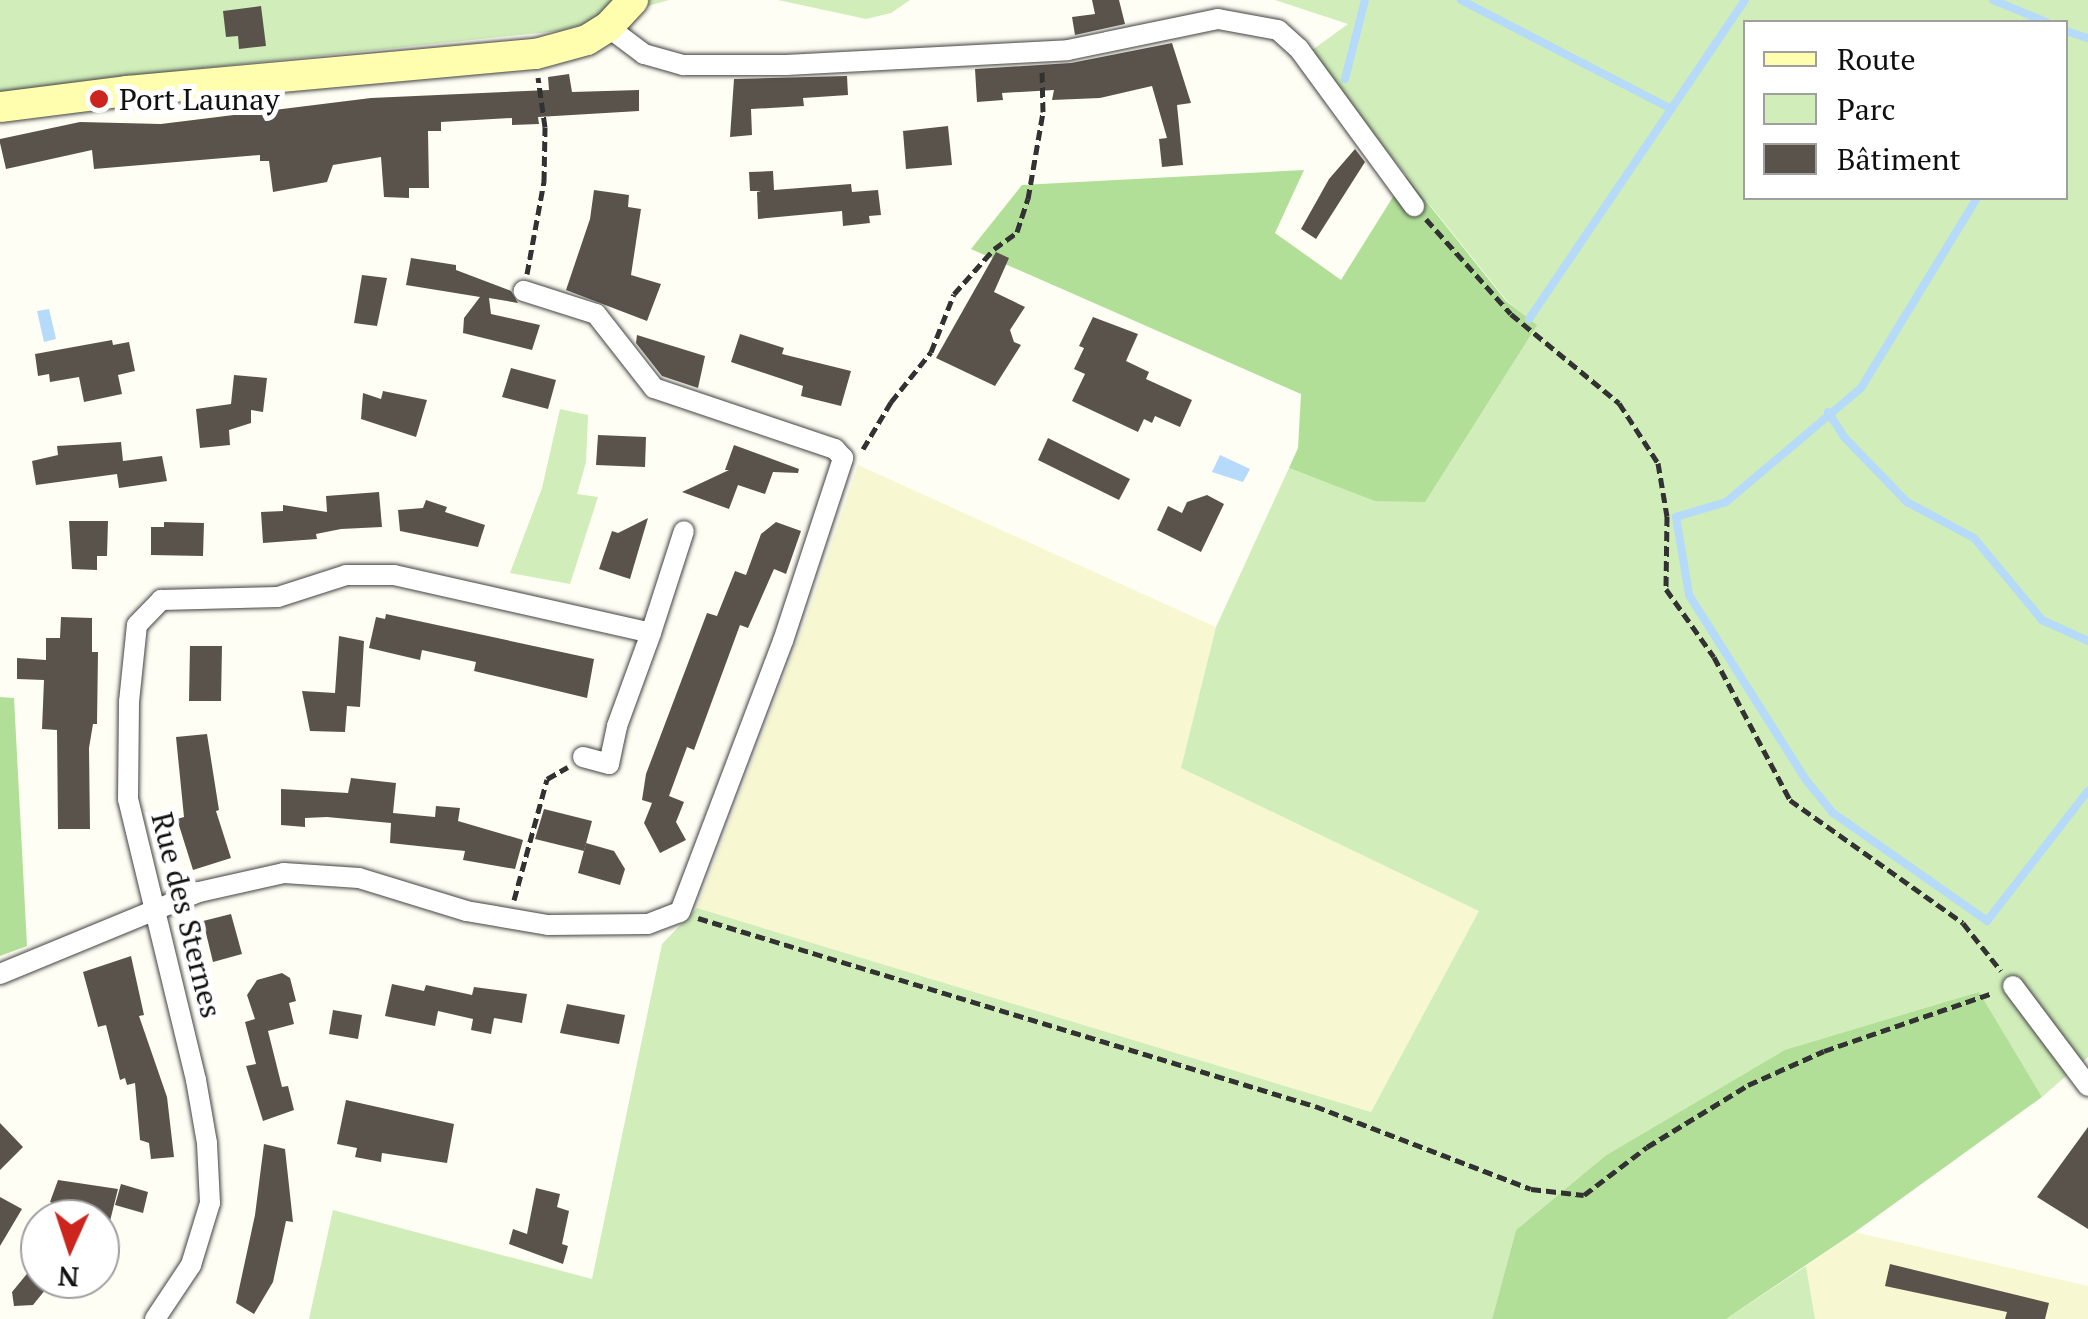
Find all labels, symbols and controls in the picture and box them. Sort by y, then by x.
legend [1743,20,2068,200]
text: Route [1837,39,1916,79]
place label: Port Launay [119,81,279,117]
marker: Port Launay [88,88,110,110]
text: Parc [1837,89,1896,129]
text: Bâtiment [1837,139,1961,179]
street label: Rue des Sternes [144,809,230,1021]
north arrow [20,1199,120,1299]
text: N [57,1258,80,1296]

